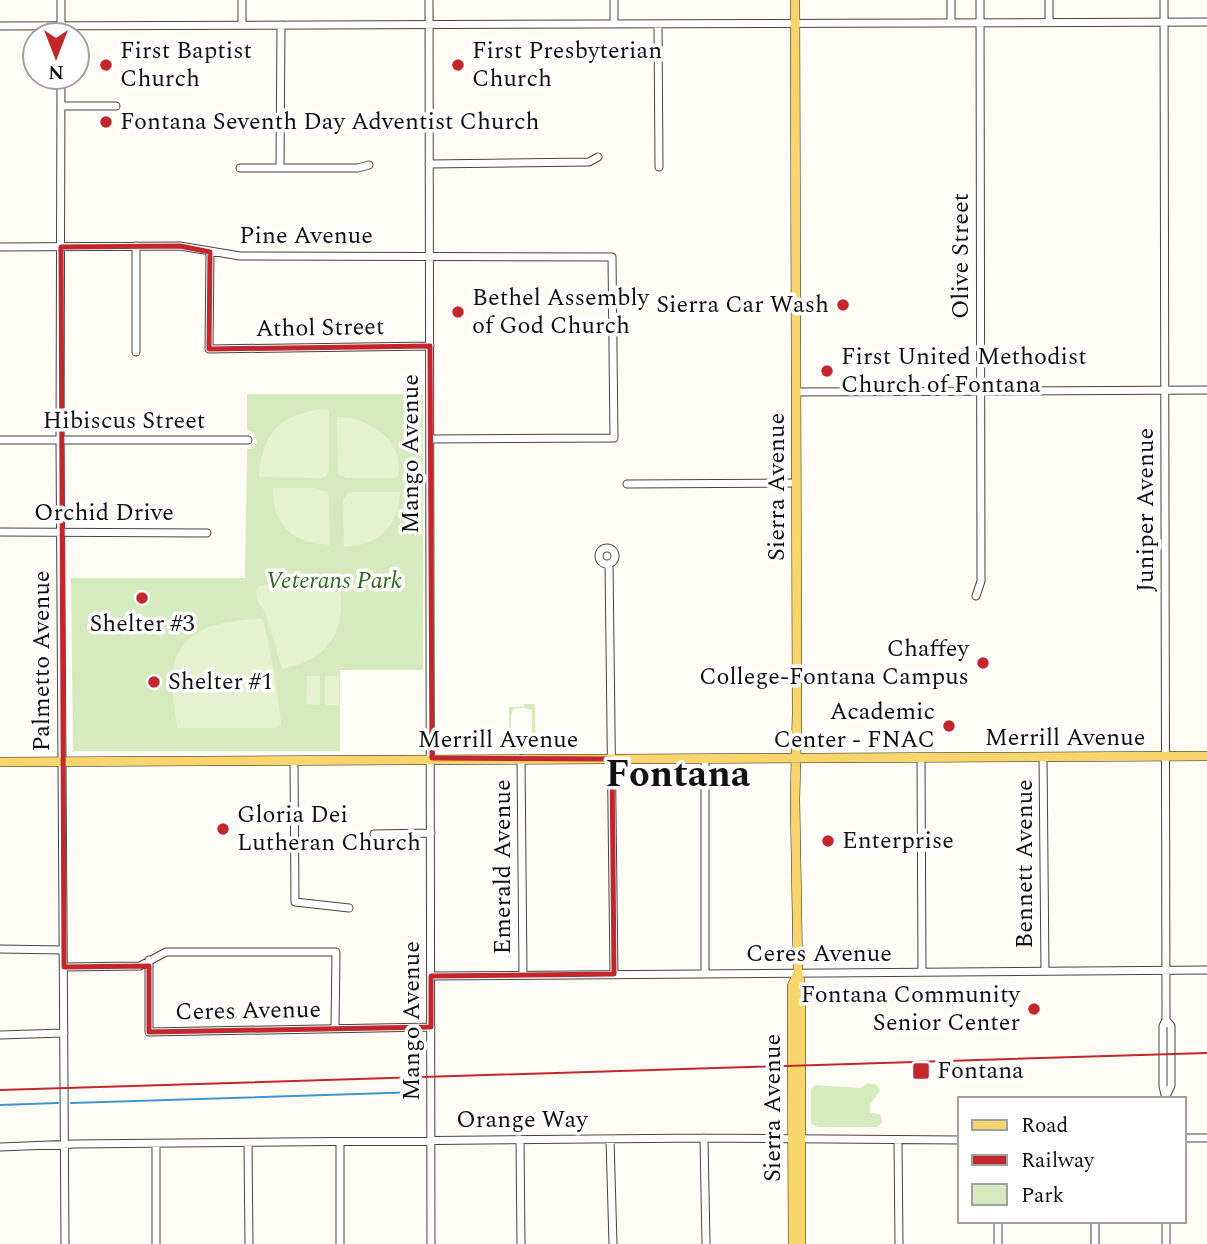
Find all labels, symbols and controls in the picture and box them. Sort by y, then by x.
north arrow [21,21,91,91]
place label: First Baptist Church [120,33,252,97]
place label: First Presbyterian Church [472,33,662,97]
text: N [48,57,64,86]
marker: First Baptist Church [98,57,114,73]
marker: First Presbyterian Church [450,57,466,73]
place label: Fontana Seventh Day Adventist Church [120,104,539,140]
marker: Fontana Seventh Day Adventist Church [98,114,114,130]
street label: Olive Street [943,193,979,319]
street label: Pine Avenue [239,218,373,254]
place label: Bethel Assembly of God Church [472,280,651,344]
place label: Sierra Car Wash [656,287,829,323]
marker: Sierra Car Wash [835,297,851,313]
marker: Bethel Assembly of God Church [450,304,466,320]
street label: Athol Street [255,309,385,347]
place label: First United Methodist Church of Fontana [841,339,1087,403]
marker: First United Methodist Church of Fontana [819,363,835,379]
street label: Mango Avenue [393,374,429,534]
street label: Hibiscus Street [43,403,205,439]
street label: Sierra Avenue [759,413,795,561]
street label: Juniper Avenue [1128,428,1164,592]
street label: Orchid Drive [34,495,174,531]
park label: Veterans Park [266,563,402,599]
street label: Palmetto Avenue [24,571,60,751]
marker: Shelter #3 [134,590,150,606]
place label: Shelter #3 [89,606,195,642]
place label: Chaffey College-Fontana Campus [699,631,970,695]
marker: Chaffey College-Fontana Campus [975,655,991,671]
place label: Shelter #1 [168,664,273,700]
marker: Shelter #1 [146,674,162,690]
place label: Academic Center - FNAC [773,694,935,758]
marker: Academic Center - FNAC [941,718,957,734]
street label: Merrill Avenue [985,720,1145,756]
street label: Merrill Avenue [418,722,578,758]
district label: Fontana [606,746,751,804]
street label: Bennett Avenue [1007,779,1043,949]
street label: Emerald Avenue [485,780,521,954]
place label: Gloria Dei Lutheran Church [237,797,421,861]
marker: Gloria Dei Lutheran Church [215,821,231,837]
place label: Enterprise [842,823,954,859]
marker: Enterprise [820,833,836,849]
street label: Ceres Avenue [746,936,892,972]
street label: Mango Avenue [394,941,430,1101]
place label: Fontana Community Senior Center [801,977,1021,1041]
street label: Ceres Avenue [175,992,321,1030]
marker: Fontana Community Senior Center [1026,1001,1042,1017]
street label: Sierra Avenue [755,1034,791,1182]
place label: Fontana [937,1053,1024,1089]
marker: Fontana [911,1061,931,1081]
legend [958,1097,1186,1223]
street label: Orange Way [456,1102,589,1138]
text: Road [1021,1110,1068,1142]
text: Railway [1021,1145,1095,1177]
text: Park [1021,1180,1065,1212]

